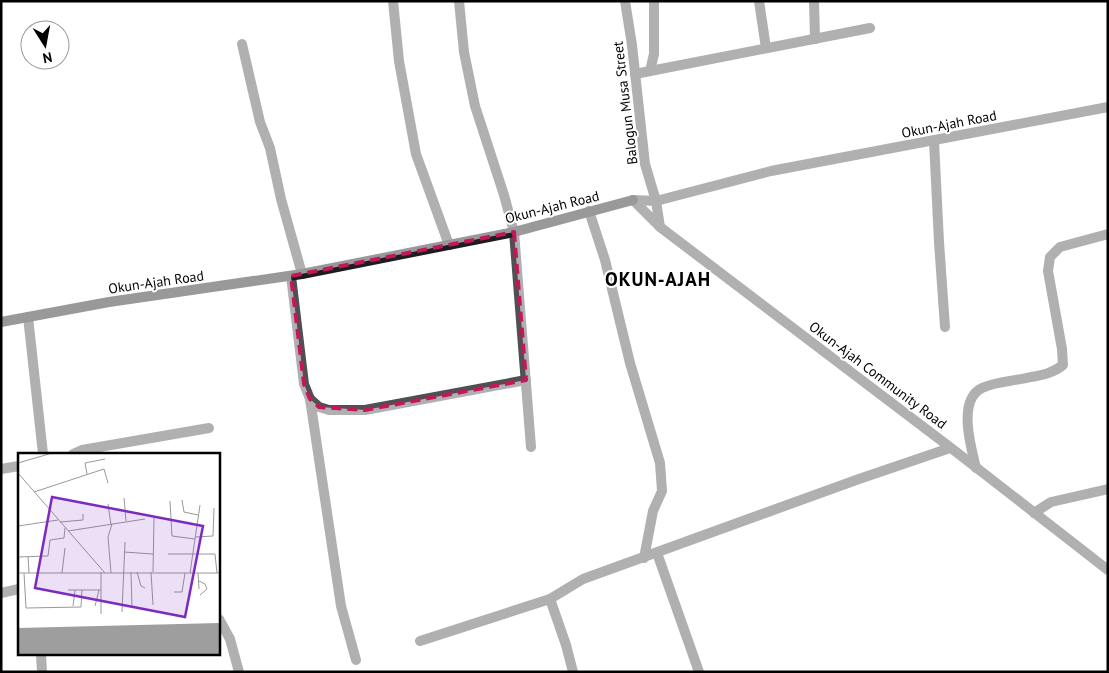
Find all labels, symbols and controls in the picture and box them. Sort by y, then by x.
north arrow [20,20,70,70]
street label: Balogun Musa Street [608,40,641,166]
text: N [41,48,54,67]
street label: Okun-Ajah Road [900,106,998,142]
street label: Okun-Ajah Road [503,187,601,227]
street label: Okun-Ajah Road [107,266,205,298]
district label: OKUN-AJAH [605,267,711,291]
street label: Okun-Ajah Community Road [806,317,950,433]
inset map [18,453,220,656]

